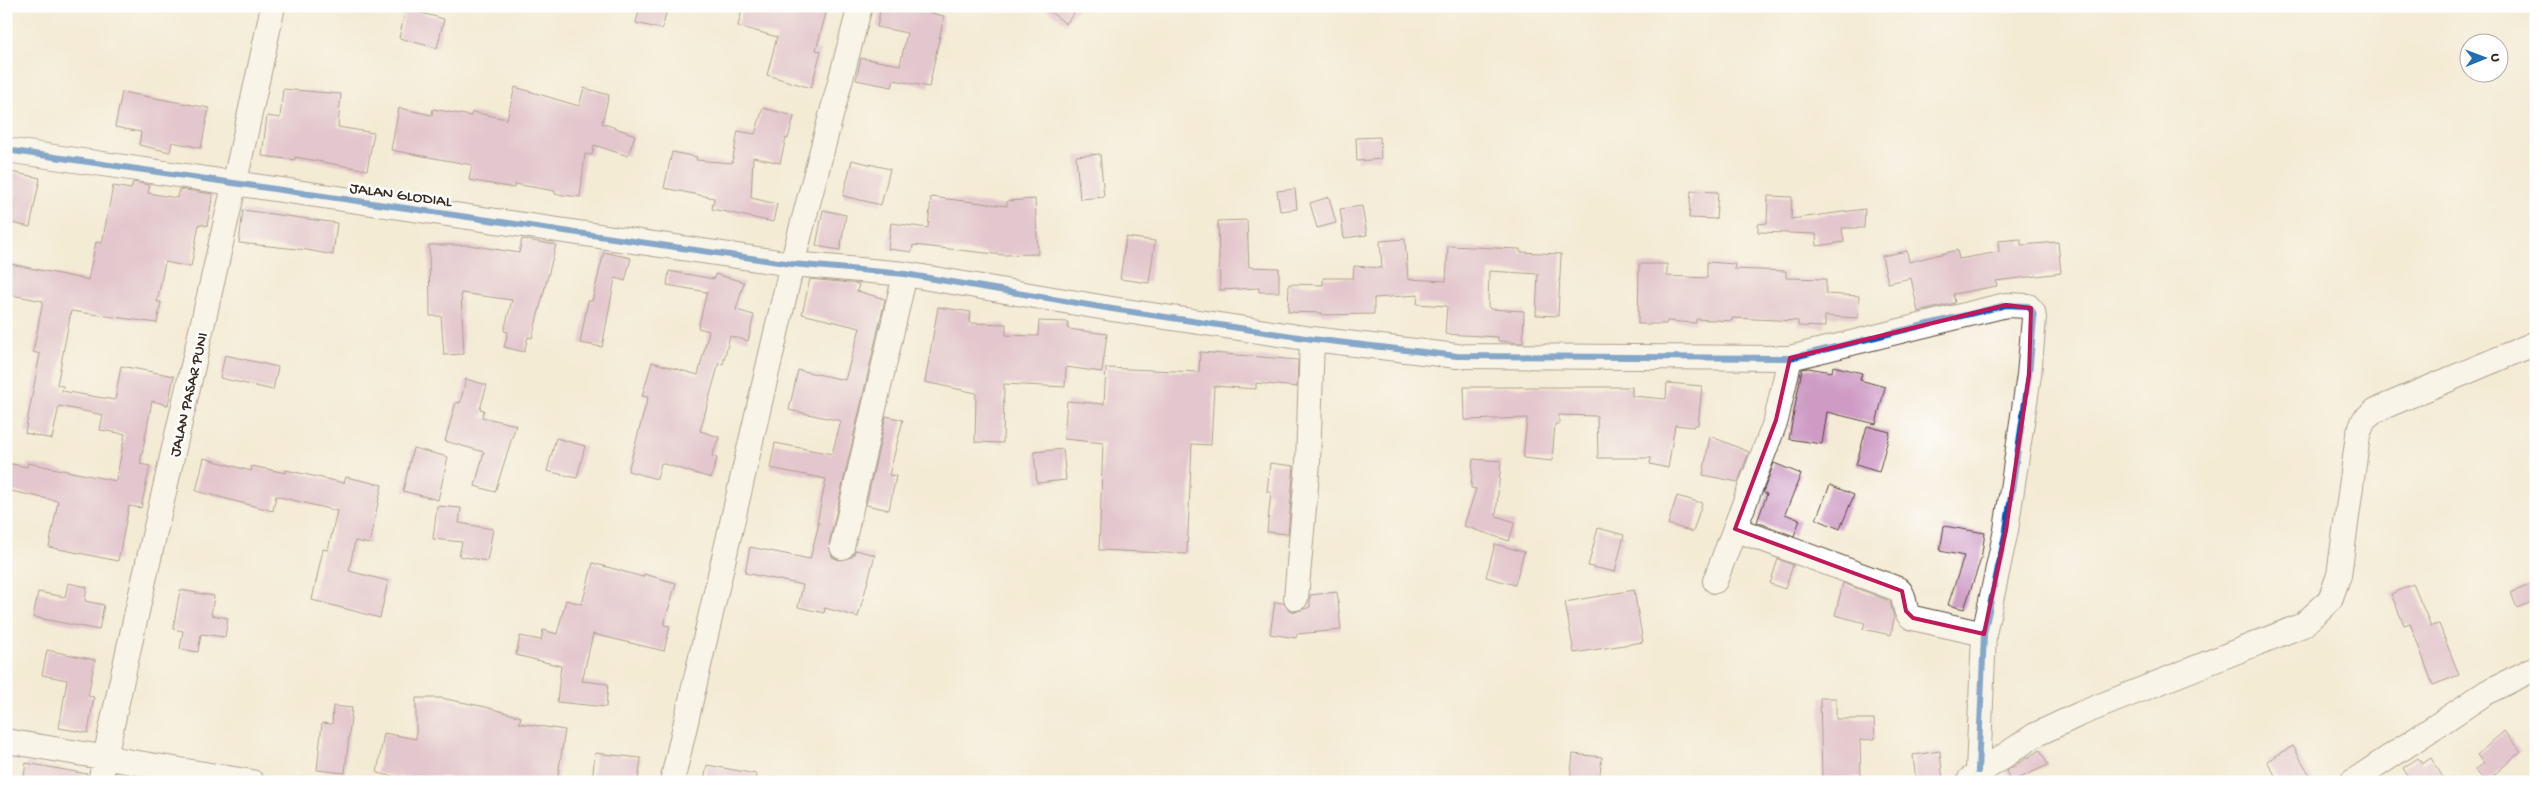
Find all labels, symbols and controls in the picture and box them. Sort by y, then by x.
north arrow [2460,32,2510,82]
text: U [2486,54,2503,62]
street label: JALAN GLODIAL [348,180,454,213]
street label: JALAN PASAR PUNI [167,331,214,459]

